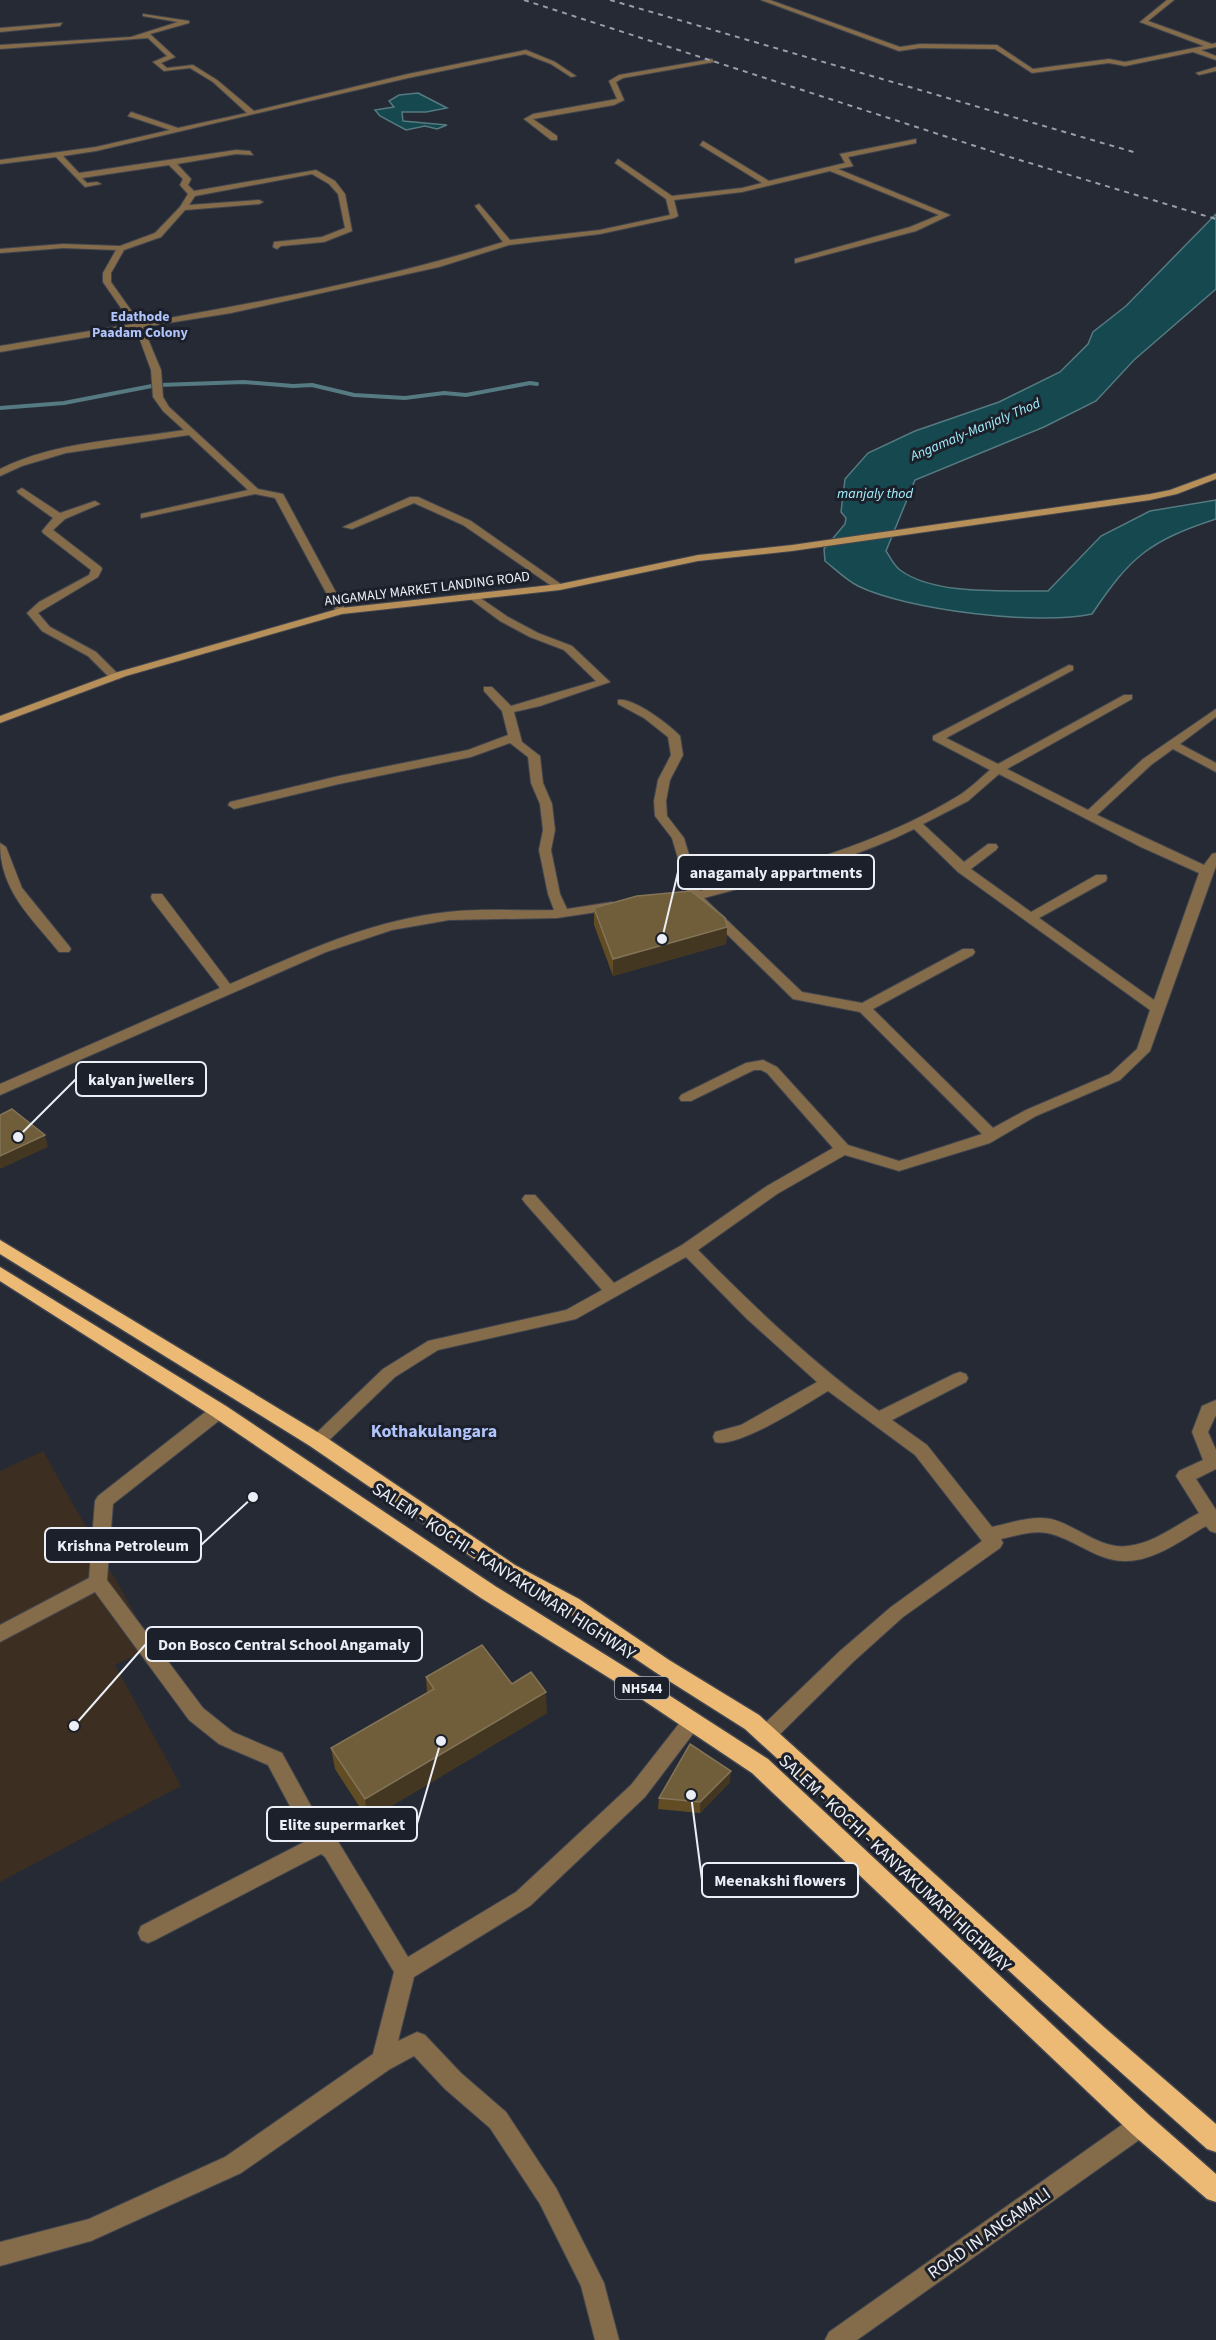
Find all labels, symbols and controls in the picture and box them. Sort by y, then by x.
district label: Edathode Paadam Colony [92,307,189,343]
water label: Angamaly-Manjaly Thod [906,393,1044,467]
water label: manjaly thod [837,484,913,504]
street label: ANGAMALY MARKET LANDING ROAD [323,566,531,612]
callout: anagamaly appartments [678,855,874,889]
text: anagamaly appartments [690,862,862,884]
callout: kalyan jwellers [76,1062,206,1096]
text: kalyan jwellers [88,1069,194,1091]
district label: Kothakulangara [371,1419,497,1444]
street label: SALEM - KOCHI - KANYAKUMARI HIGHWAY [367,1477,641,1666]
callout: Krishna Petroleum [45,1528,201,1562]
text: Krishna Petroleum [57,1535,189,1557]
callout: Don Bosco Central School Angamaly [146,1627,422,1661]
text: Don Bosco Central School Angamaly [158,1634,411,1656]
road number: NH544 [615,1677,669,1699]
street label: SALEM - KOCHI - KANYAKUMARI HIGHWAY [773,1749,1017,1978]
callout: Elite supermarket [267,1807,417,1841]
text: Elite supermarket [279,1814,405,1836]
callout: Meenakshi flowers [702,1863,858,1897]
text: Meenakshi flowers [714,1870,846,1892]
street label: ROAD IN ANGAMALI [923,2182,1056,2285]

